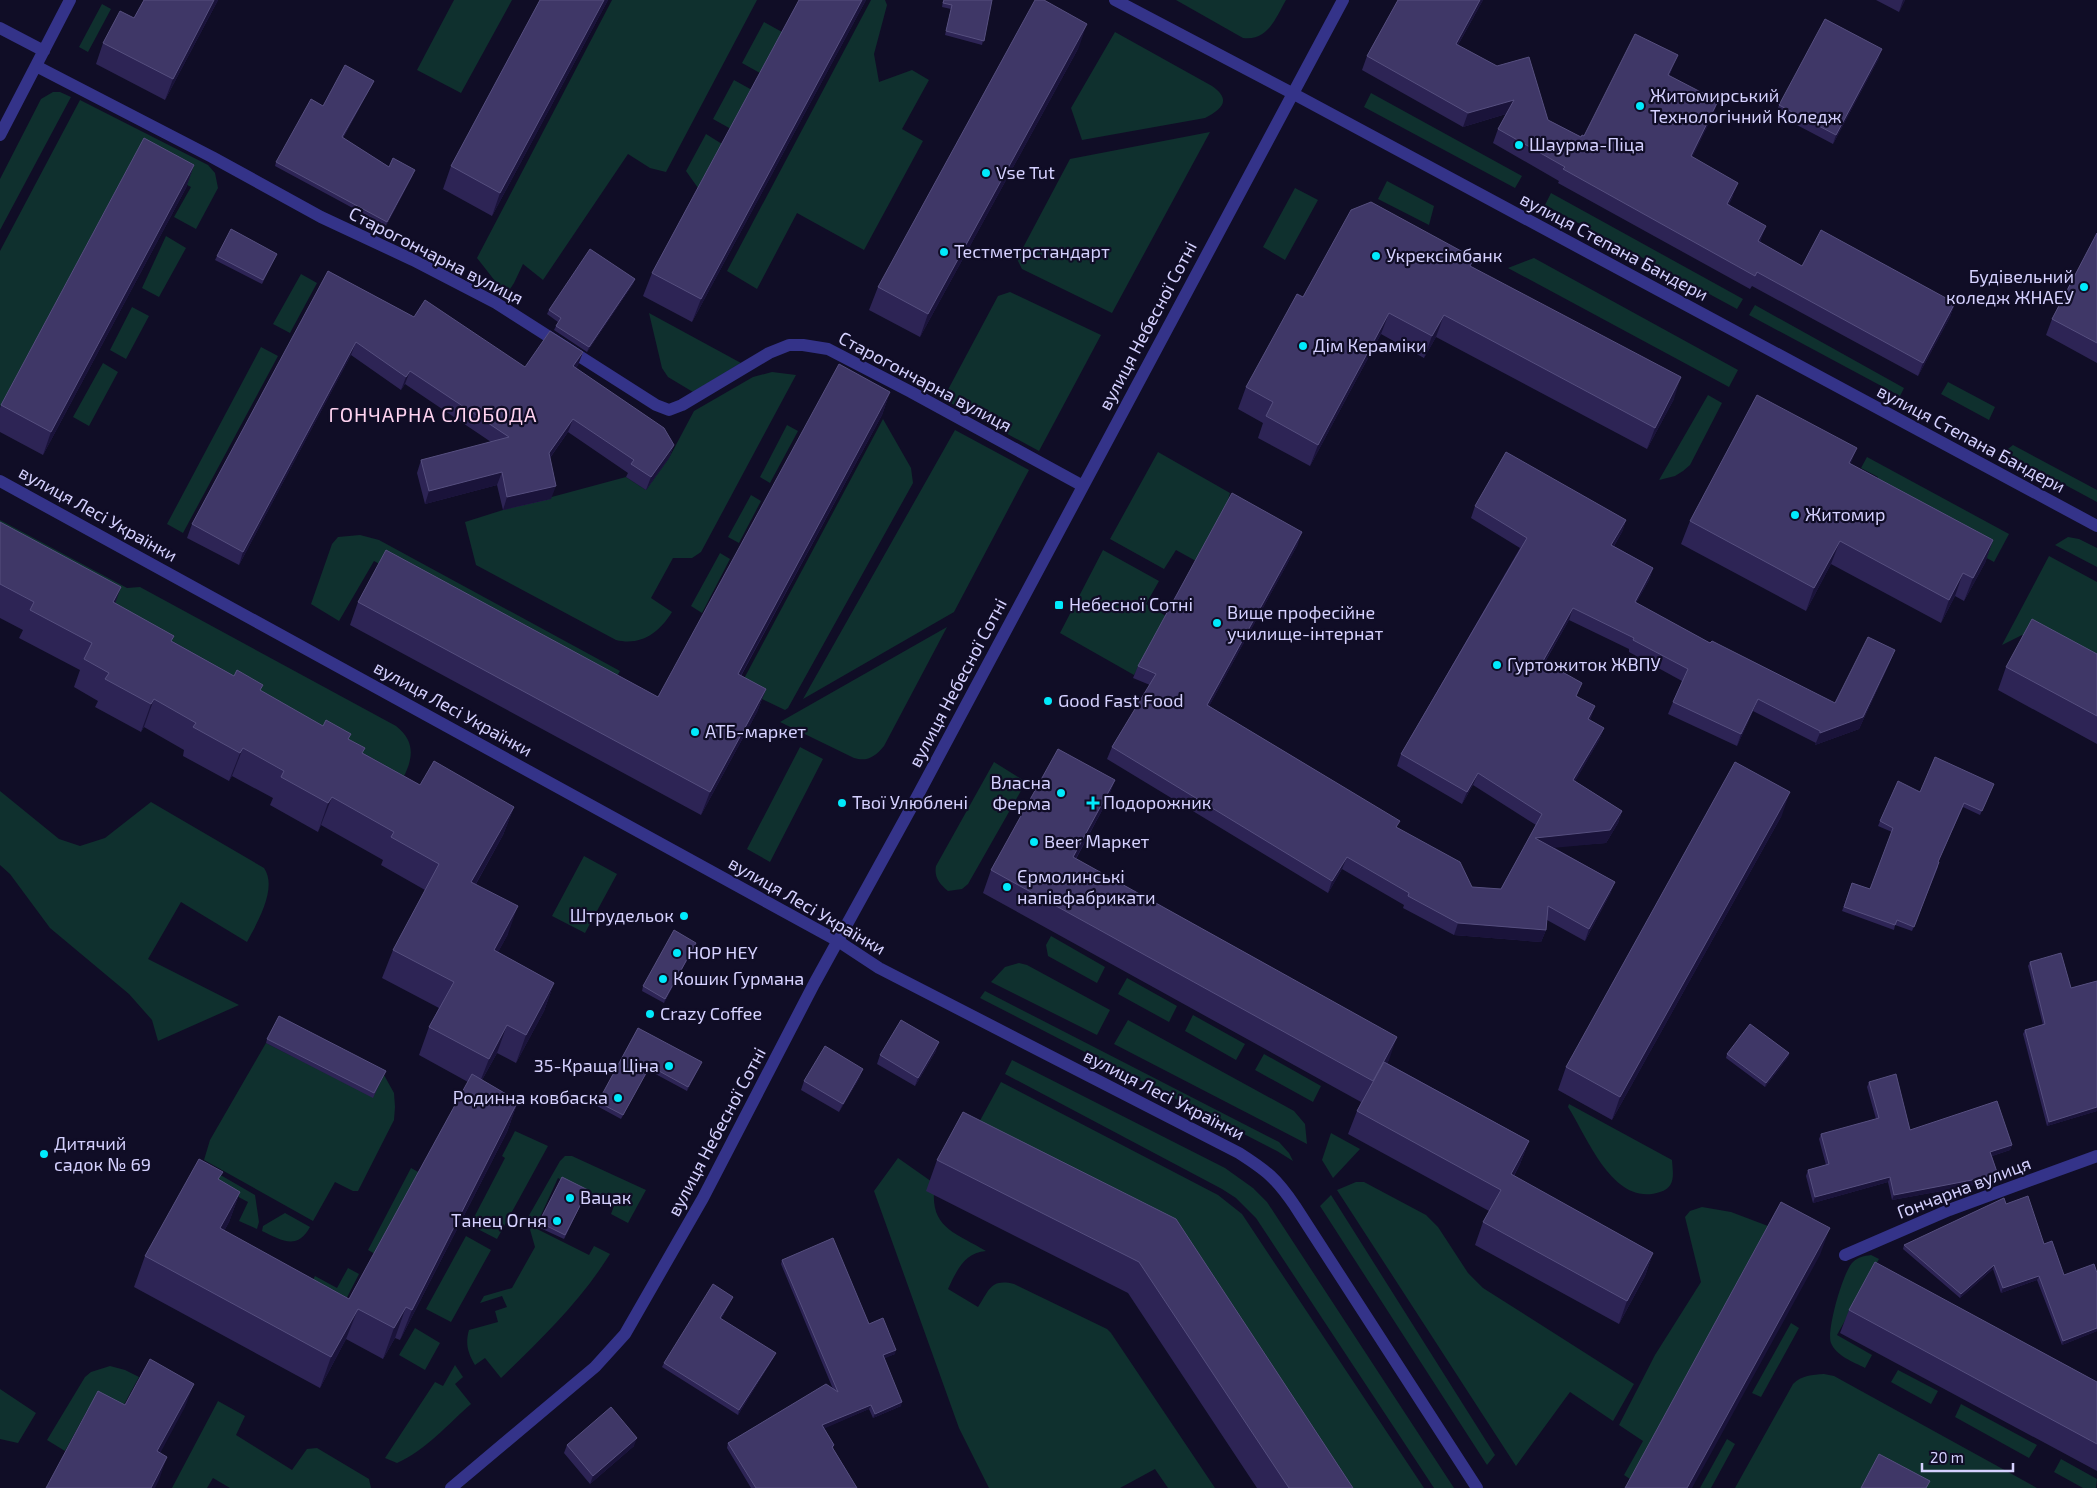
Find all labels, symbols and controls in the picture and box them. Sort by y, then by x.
place label: Житомирський Технологічний Коледж [1650,84,1842,127]
marker: Житомирський Технологічний Коледж [1634,100,1646,112]
place label: Шаурма-Піца [1529,133,1644,155]
marker: Шаурма-Піца [1513,139,1525,151]
place label: Vse Tut [996,161,1055,183]
marker: Vse Tut [980,167,992,179]
street label: вулиця Степана Бандери [1517,187,1712,305]
street label: Старогончарна вулиця [345,201,527,309]
street label: вулиця Небесної Сотні [1093,237,1201,414]
place label: Тестметрстандарт [954,240,1110,262]
place label: Укрексімбанк [1386,244,1503,266]
marker: Тестметрстандарт [938,246,950,258]
marker: Укрексімбанк [1370,250,1382,262]
place label: Будівельний коледж ЖНАЕУ [1946,265,2074,308]
marker: Будівельний коледж ЖНАЕУ [2078,281,2090,293]
street label: Старогончарна вулиця [835,326,1016,436]
place label: Дім Кераміки [1313,334,1427,356]
marker: Дім Кераміки [1297,340,1309,352]
street label: вулиця Степана Бандери [1874,379,2069,497]
district label: ГОНЧАРНА СЛОБОДА [329,402,537,426]
street label: вулиця Лесі Українки [15,460,182,566]
place label: Житомир [1805,503,1885,525]
marker: Житомир [1789,509,1801,521]
place label: Небесної Сотні [1069,593,1193,615]
street label: вулиця Небесної Сотні [903,594,1011,771]
marker: Небесної Сотні [1053,599,1065,611]
place label: Вище професійне училище-інтернат [1227,601,1383,644]
marker: Вище професійне училище-інтернат [1211,617,1223,629]
place label: Гуртожиток ЖВПУ [1507,653,1661,675]
street label: вулиця Лесі Українки [370,655,537,761]
marker: Гуртожиток ЖВПУ [1491,659,1503,671]
place label: Good Fast Food [1058,689,1183,711]
marker: Good Fast Food [1042,695,1054,707]
place label: АТБ-маркет [705,720,806,742]
marker: АТБ-маркет [689,726,701,738]
place label: Власна Ферма [991,771,1051,814]
marker: Власна Ферма [1055,787,1067,799]
place label: Твої Улюблені [852,791,968,813]
place label: Подорожник [1103,791,1212,813]
marker: Твої Улюблені [836,797,848,809]
marker: Подорожник [1087,797,1099,809]
place label: Beer Маркет [1044,830,1149,852]
marker: Beer Маркет [1028,836,1040,848]
street label: вулиця Лесі Українки [725,851,890,959]
place label: Єрмолинські напівфабрикати [1017,865,1156,908]
marker: Єрмолинські напівфабрикати [1001,881,1013,893]
place label: Штрудельок [570,904,674,926]
marker: Штрудельок [678,910,690,922]
place label: HOP HEY [687,941,758,963]
marker: HOP HEY [671,947,683,959]
place label: Кошик Гурмана [673,967,804,989]
marker: Кошик Гурмана [657,973,669,985]
place label: Crazy Coffee [660,1002,762,1024]
marker: Crazy Coffee [644,1008,656,1020]
street label: вулиця Небесної Сотні [662,1043,770,1220]
street label: вулиця Лесі Українки [1080,1044,1249,1144]
place label: 35-Краща Ціна [534,1054,659,1076]
marker: 35-Краща Ціна [663,1060,675,1072]
place label: Родинна ковбаска [453,1086,608,1108]
marker: Родинна ковбаска [612,1092,624,1104]
place label: Дитячий садок № 69 [54,1132,151,1175]
marker: Дитячий садок № 69 [38,1148,50,1160]
street label: Гончарна вулиця [1894,1151,2034,1223]
place label: Вацак [580,1186,632,1208]
marker: Вацак [564,1192,576,1204]
place label: Танец Огня [451,1209,547,1231]
marker: Танец Огня [551,1215,563,1227]
scale bar [1922,1440,2013,1472]
text: 20 m [1930,1448,1964,1466]

